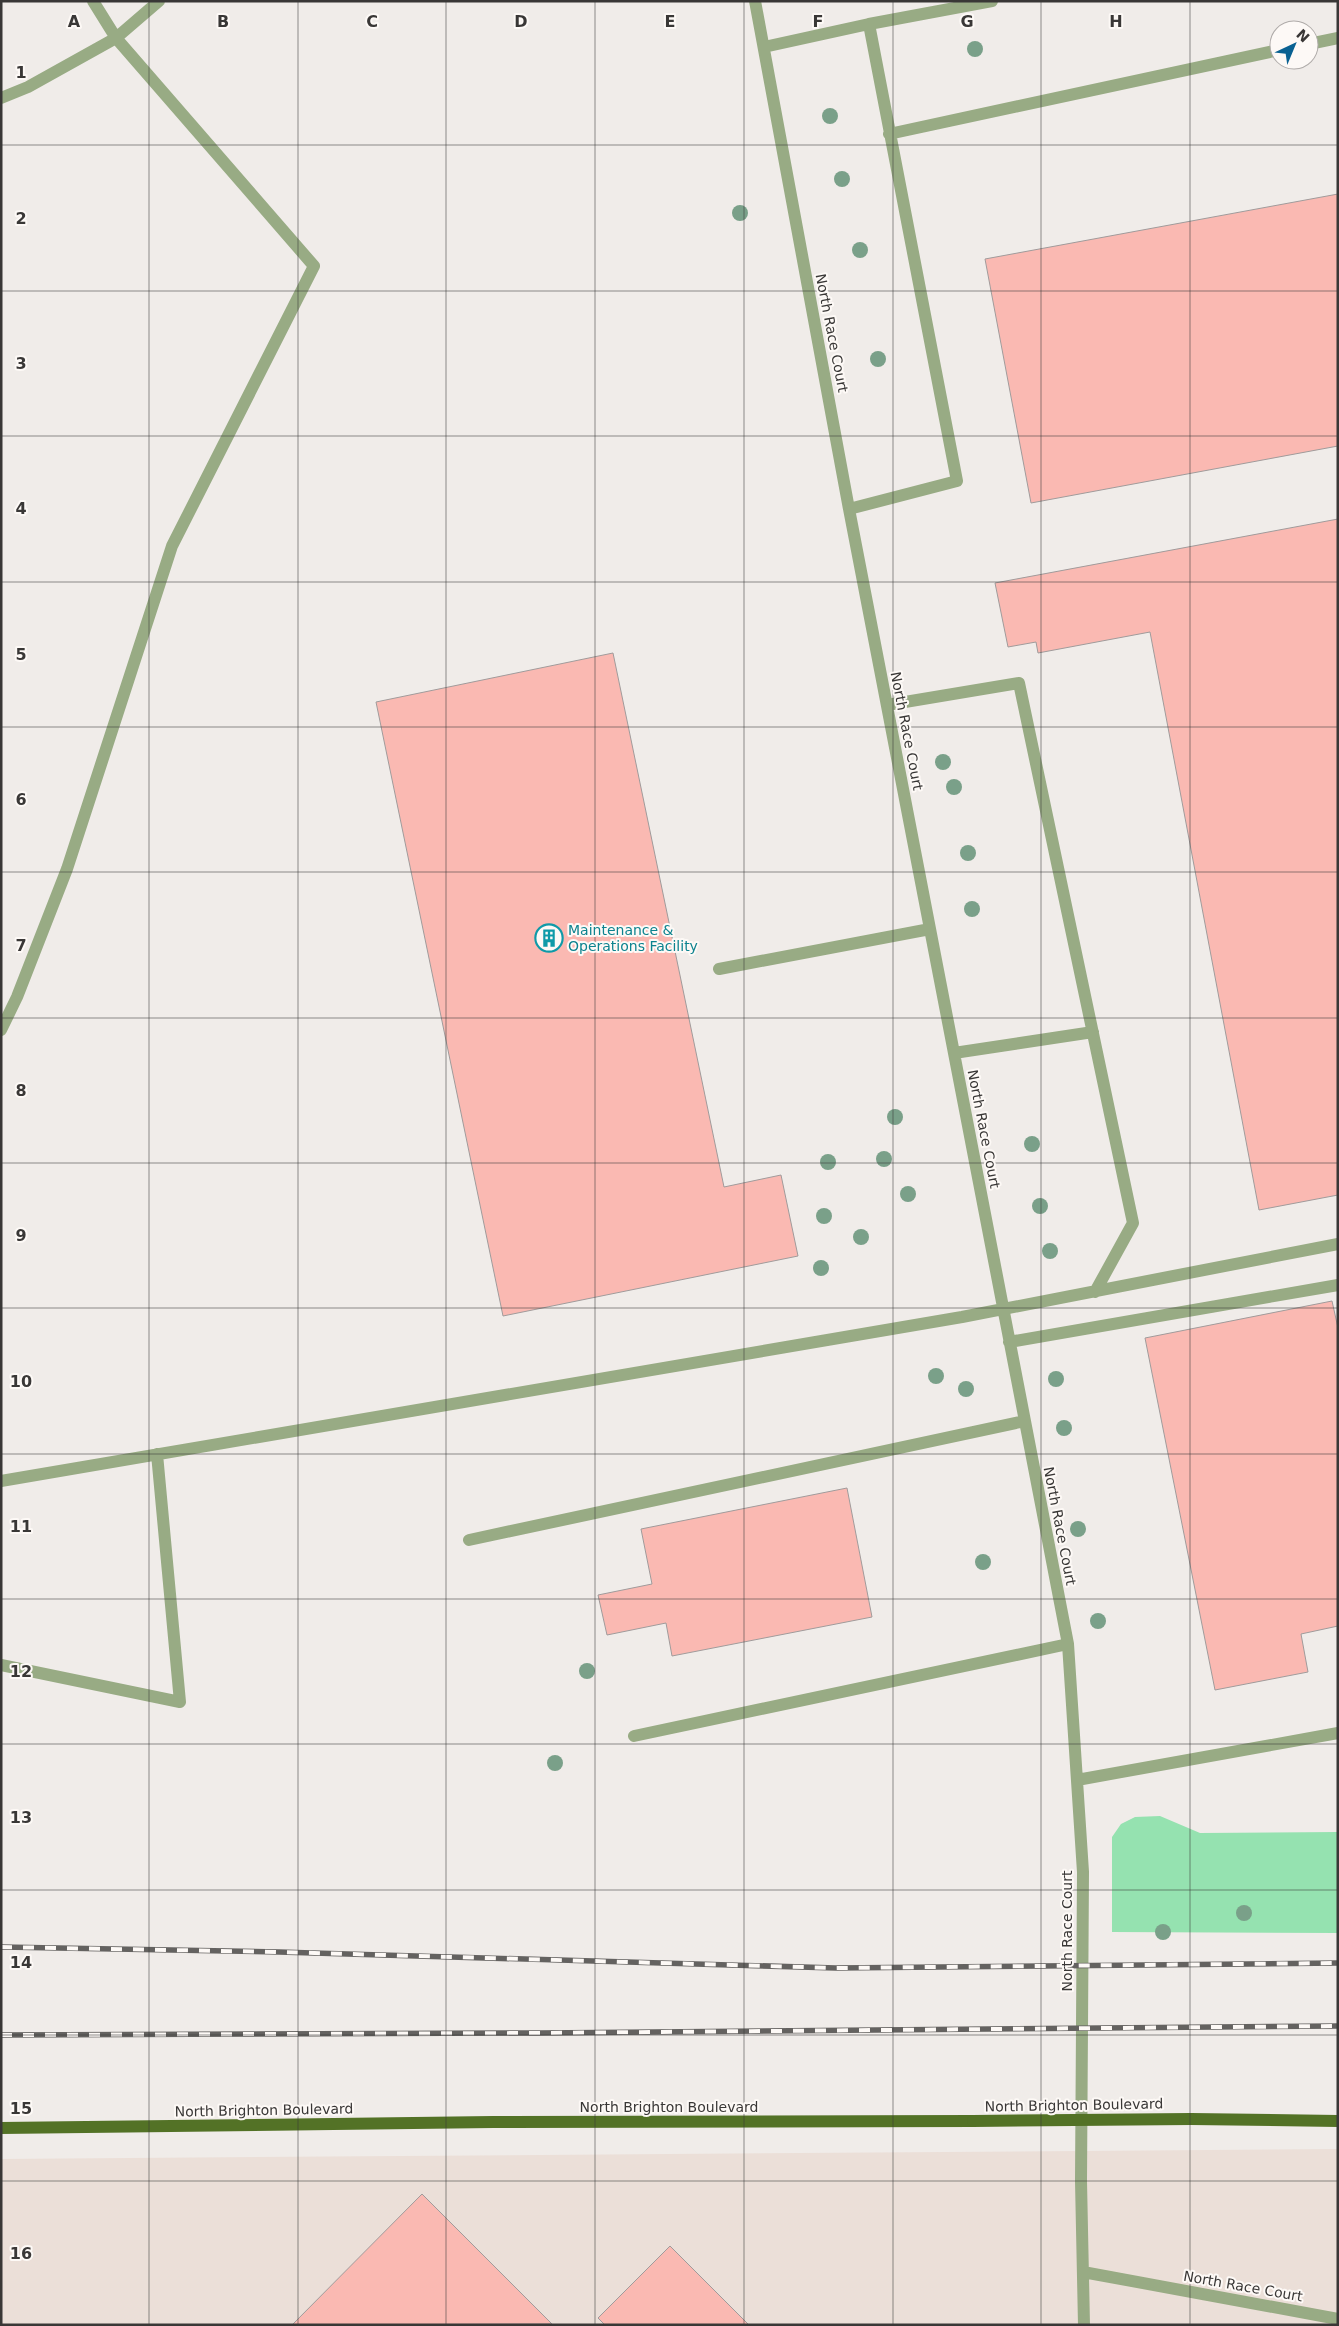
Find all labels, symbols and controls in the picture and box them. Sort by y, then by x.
text: A [68,12,81,31]
text: B [217,12,229,31]
text: C [366,12,378,31]
text: D [514,12,528,31]
text: E [665,12,675,31]
text: F [813,12,823,31]
text: G [960,12,974,31]
text: H [1109,12,1123,31]
north arrow [1269,20,1319,70]
text: N [1293,26,1313,45]
text: 1 [15,63,27,82]
text: 2 [15,209,27,228]
street label: North Race Court [813,272,851,394]
text: 3 [15,354,27,373]
text: 4 [15,499,27,518]
text: 5 [15,645,27,664]
street label: North Race Court [888,670,926,792]
text: 6 [15,790,27,809]
place label: Maintenance & Operations Facility [568,922,698,954]
building icon: Maintenance & Operations Facility [534,923,564,953]
text: 7 [15,936,27,955]
street label: North Race Court [965,1068,1003,1190]
text: 8 [15,1081,27,1100]
text: 9 [15,1226,27,1245]
text: 10 [10,1372,32,1391]
street label: North Race Court [1041,1465,1079,1587]
text: 11 [10,1517,32,1536]
text: 12 [10,1662,32,1681]
text: 13 [10,1808,32,1827]
street label: North Race Court [1059,1870,1075,1991]
text: 14 [10,1953,32,1972]
street label: North Brighton Boulevard [984,2095,1164,2115]
text: 15 [10,2099,32,2118]
street label: North Brighton Boulevard [580,2099,758,2115]
street label: North Brighton Boulevard [174,2100,354,2120]
text: 16 [10,2244,32,2263]
street label: North Race Court [1182,2268,1304,2304]

